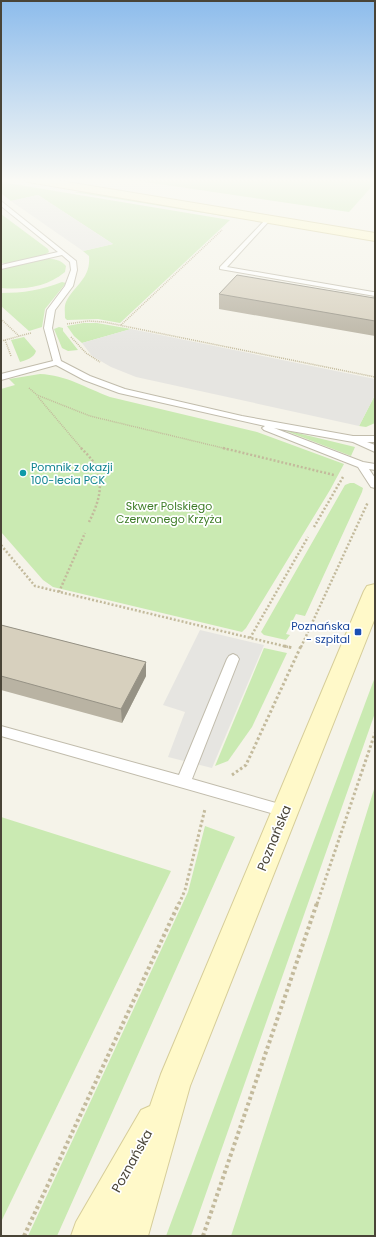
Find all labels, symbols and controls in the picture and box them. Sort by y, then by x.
place label: Pomnik z okazji 100-lecia PCK [31,459,113,488]
marker: Pomnik z okazji 100-lecia PCK [18,468,28,478]
park label: Skwer Polskiego Czerwonego Krzyża [116,498,222,527]
place label: Poznańska - szpital [291,618,350,647]
marker: Poznańska - szpital [353,627,363,637]
street label: Poznańska [252,802,296,874]
street label: Poznańska [107,1126,157,1196]

